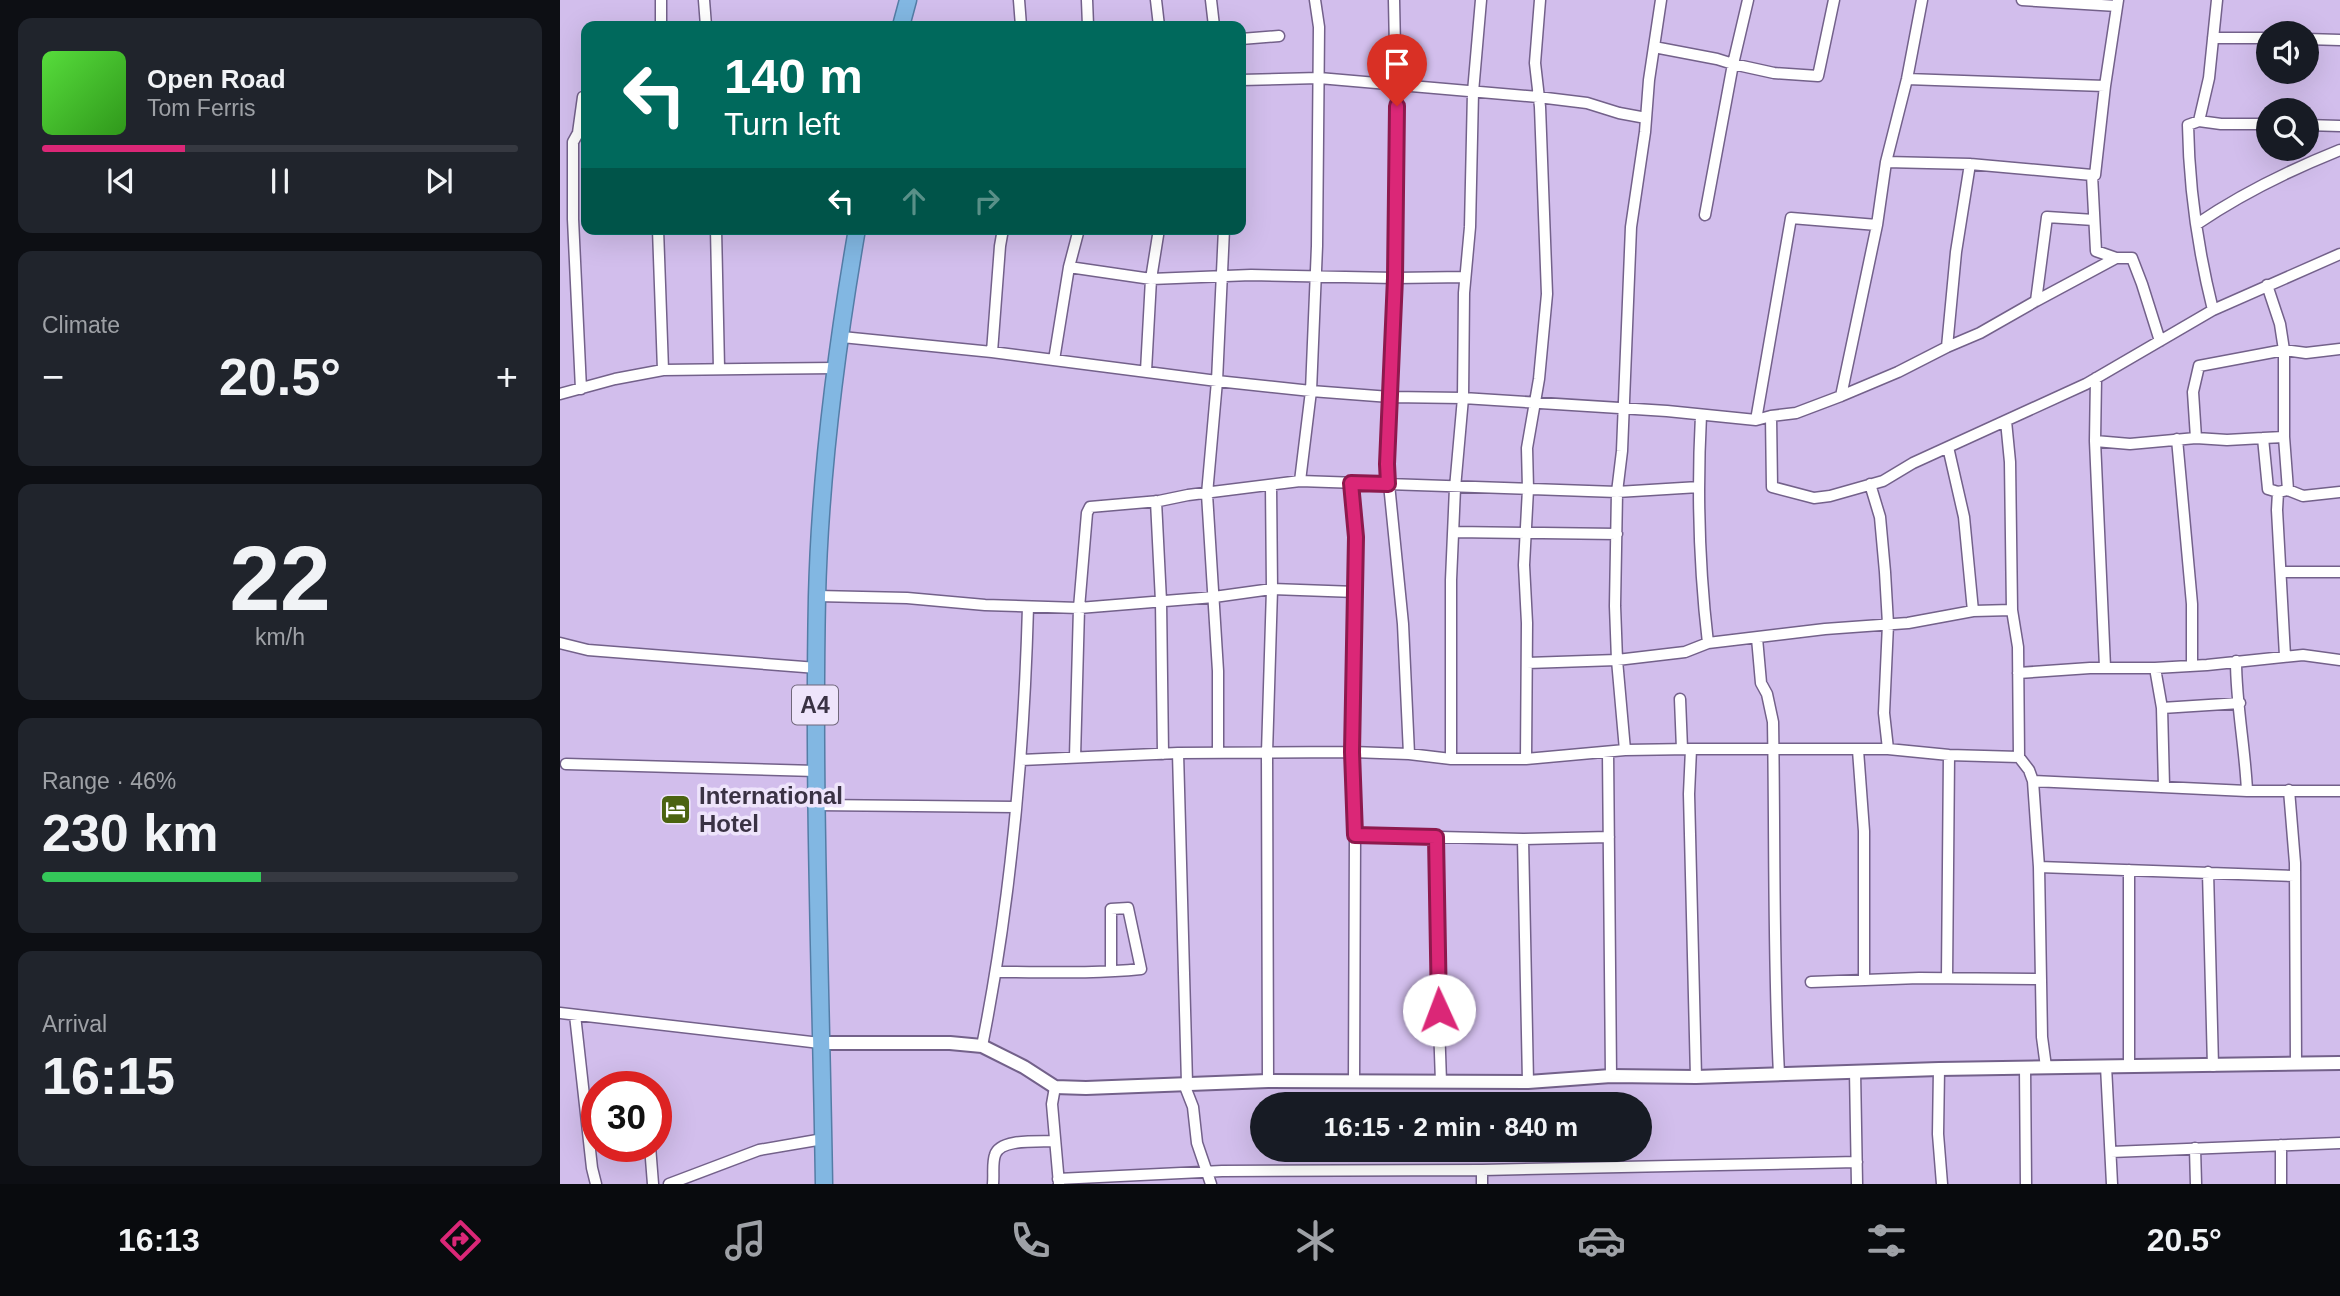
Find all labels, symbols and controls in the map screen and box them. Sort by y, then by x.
map controls [2256,21,2319,161]
button: sound [2256,21,2319,84]
pin [1367,34,1427,106]
icon: arrive [1378,45,1416,83]
icon: left [609,49,700,140]
text: 140 m [724,49,863,103]
text: Open Road [147,64,286,94]
text: Tom Ferris [147,95,256,121]
button: search [2256,98,2319,161]
text: Turn left [724,106,840,142]
icon: previous [102,162,140,200]
icon: pause [261,162,299,200]
icon: next [420,162,458,200]
icon: left [822,182,860,220]
icon: ahead [895,182,933,220]
icon: right [968,182,1006,220]
text: Climate [42,312,120,338]
text: 20.5° [219,348,341,406]
text: − [42,356,64,398]
text: + [496,356,518,398]
text: 22 [229,528,331,629]
text: km/h [255,624,305,650]
road number: A4 [792,685,838,724]
text: Range · 46% [42,768,176,794]
place label: International Hotel [699,782,843,837]
hotel icon: International Hotel [659,793,693,827]
text: 230 km [42,804,218,862]
position arrow [1402,973,1476,1047]
text: Arrival [42,1011,107,1037]
text: 16:15 [42,1047,175,1105]
speed limit sign: 30 [581,1071,672,1162]
text: 16:15 · 2 min · 840 m [1324,1112,1578,1142]
icon: directions [436,1216,485,1265]
icon: music [721,1216,770,1265]
icon: phone [1006,1216,1055,1265]
icon: climate [1291,1216,1340,1265]
icon: car [1577,1216,1626,1265]
icon: filters [1862,1216,1911,1265]
text: 16:13 [118,1222,200,1258]
text: 20.5° [2147,1222,2222,1258]

